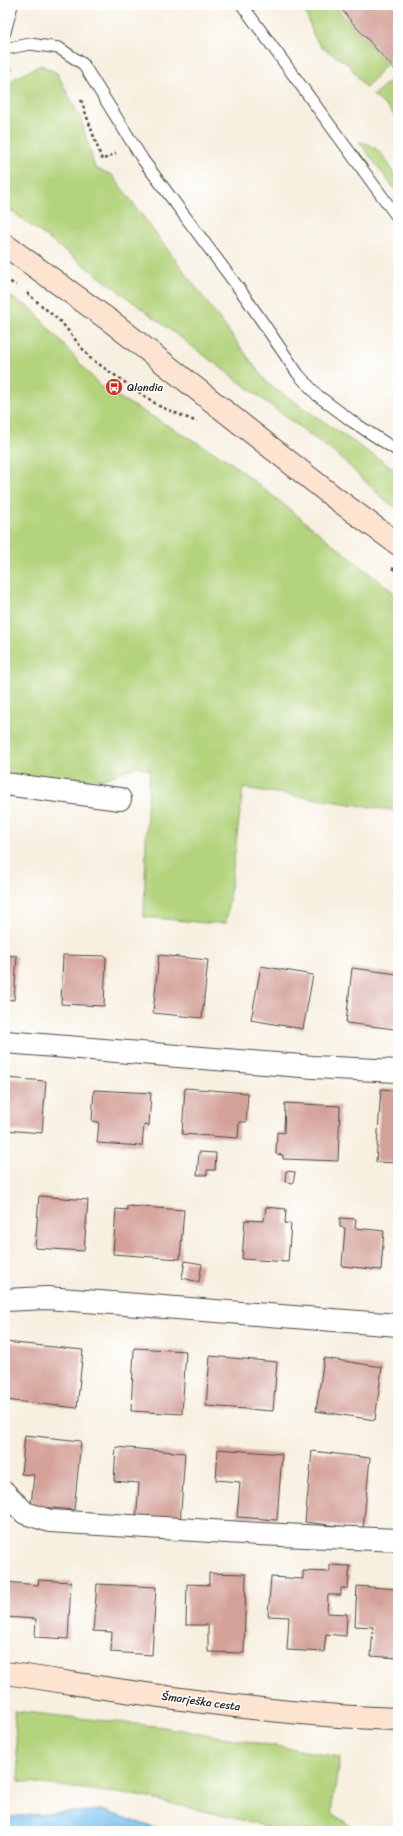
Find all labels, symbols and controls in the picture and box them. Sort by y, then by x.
bus stop icon: Qlandia [104,377,124,397]
place label: Qlandia [127,378,164,397]
street label: Šmarješka cesta [160,1687,242,1717]

